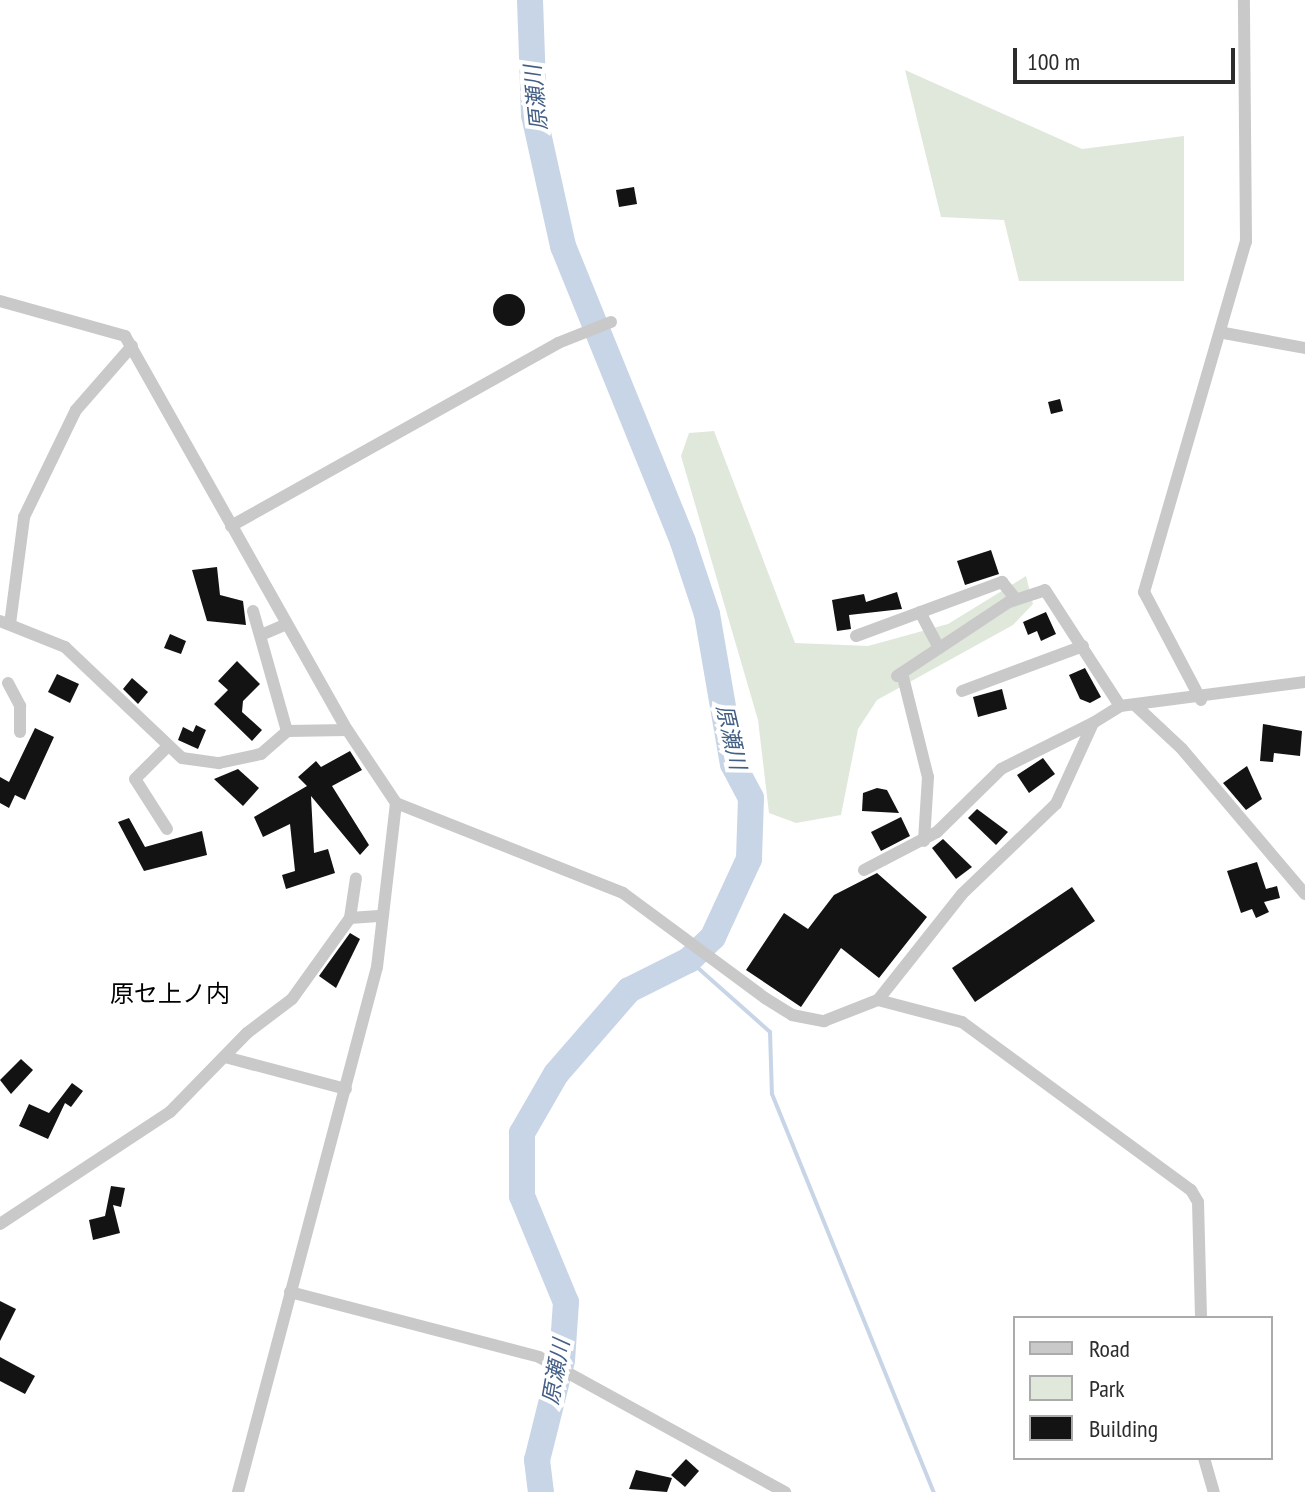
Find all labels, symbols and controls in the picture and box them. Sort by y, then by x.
scale bar [1017,32,1239,82]
text: 100 m [1027,46,1080,77]
water label: 原瀬川 [519,64,553,132]
water label: 原瀬川 [711,702,751,772]
district label: 原セ上ノ内 [110,980,230,1008]
legend [1013,1316,1273,1460]
text: Road [1089,1333,1130,1364]
water label: 原瀬川 [537,1337,575,1407]
text: Park [1089,1373,1125,1404]
text: Building [1089,1413,1158,1444]

